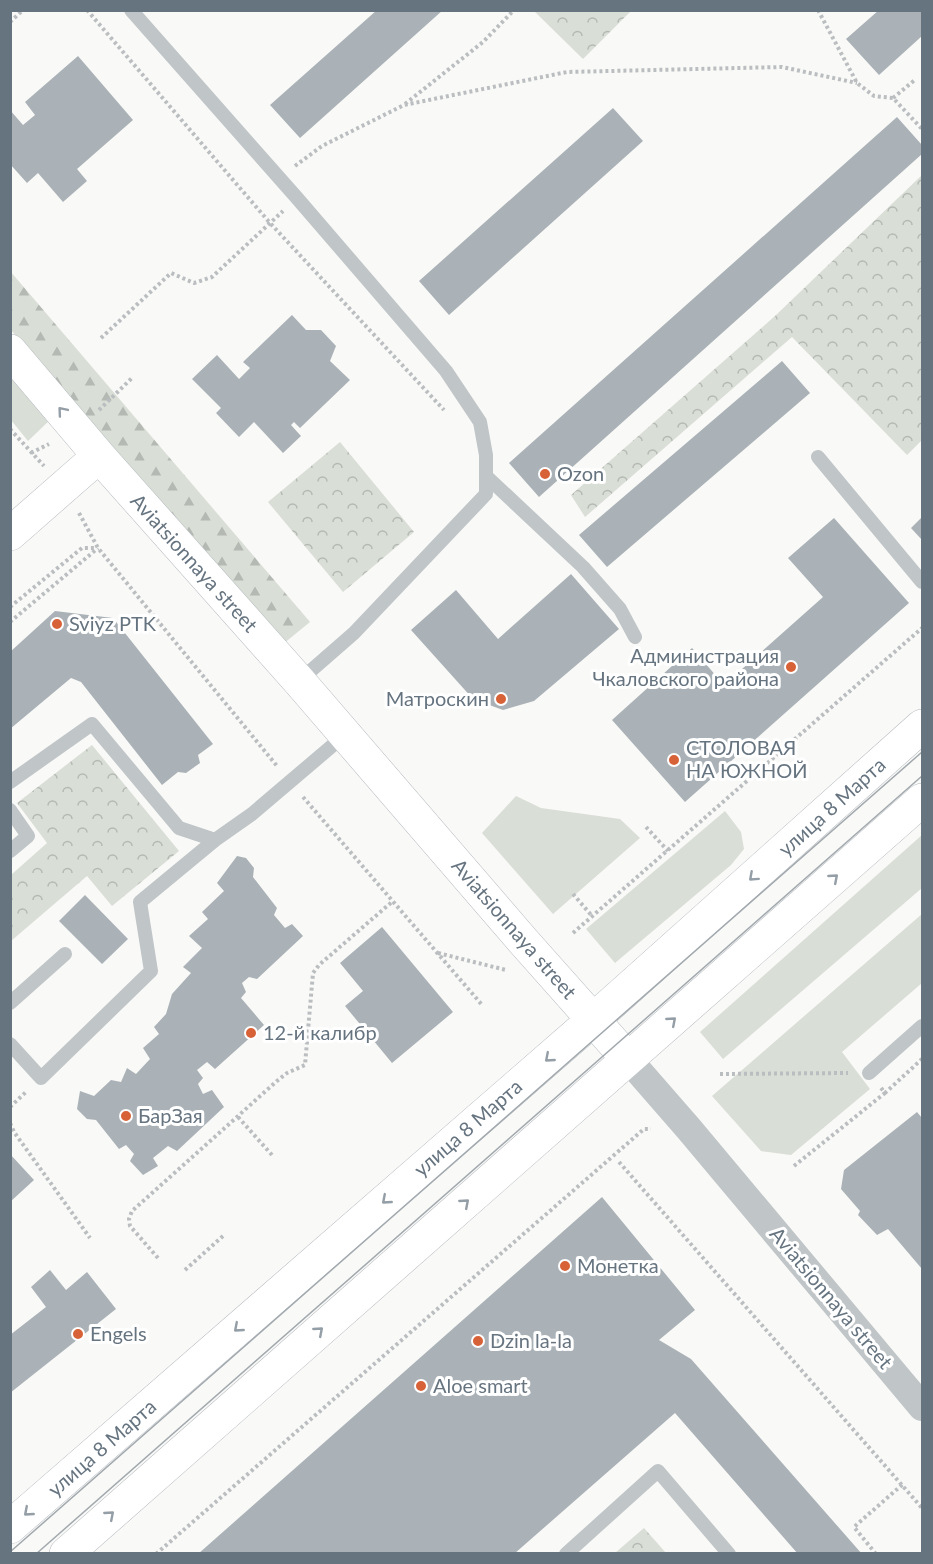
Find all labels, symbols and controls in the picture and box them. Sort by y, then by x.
one-way arrow [58,407,69,418]
place label: Ozon [557,461,604,485]
marker: Ozon [538,467,552,481]
street label: Aviatsionnaya street [126,488,263,636]
place label: Sviyz PTK [69,611,157,635]
marker: Sviyz PTK [50,617,64,631]
place label: Администрация Чкаловского района [592,643,779,690]
marker: Администрация Чкаловского района [784,660,798,674]
place label: Матроскин [386,686,489,710]
marker: Матроскин [494,692,508,706]
place label: СТОЛОВАЯ НА ЮЖНОЙ [686,735,807,782]
street label: улица 8 Марта [773,752,890,861]
marker: СТОЛОВАЯ НА ЮЖНОЙ [667,753,681,767]
street label: Aviatsionnaya street [447,853,582,1003]
one-way arrow [749,870,760,881]
one-way arrow [827,874,838,885]
one-way arrow [665,1017,676,1028]
place label: 12-й калибр [263,1020,377,1044]
marker: 12-й калибр [244,1026,258,1040]
one-way arrow [545,1051,555,1062]
street label: улица 8 Марта [408,1074,526,1181]
place label: БарЗая [138,1103,203,1127]
marker: БарЗая [119,1109,133,1123]
one-way arrow [382,1193,392,1204]
one-way arrow [458,1199,469,1210]
street label: Aviatsionnaya street [765,1222,898,1373]
place label: Монетка [577,1253,659,1277]
marker: Монетка [558,1259,572,1273]
place label: Engels [90,1321,147,1345]
one-way arrow [235,1321,245,1332]
marker: Engels [71,1327,85,1341]
one-way arrow [312,1327,323,1338]
place label: Dzin la-la [490,1328,572,1352]
marker: Dzin la-la [471,1334,485,1348]
place label: Aloe smart [433,1373,528,1397]
marker: Aloe smart [414,1379,428,1393]
street label: улица 8 Марта [42,1394,160,1501]
one-way arrow [25,1505,35,1516]
one-way arrow [103,1511,114,1522]

